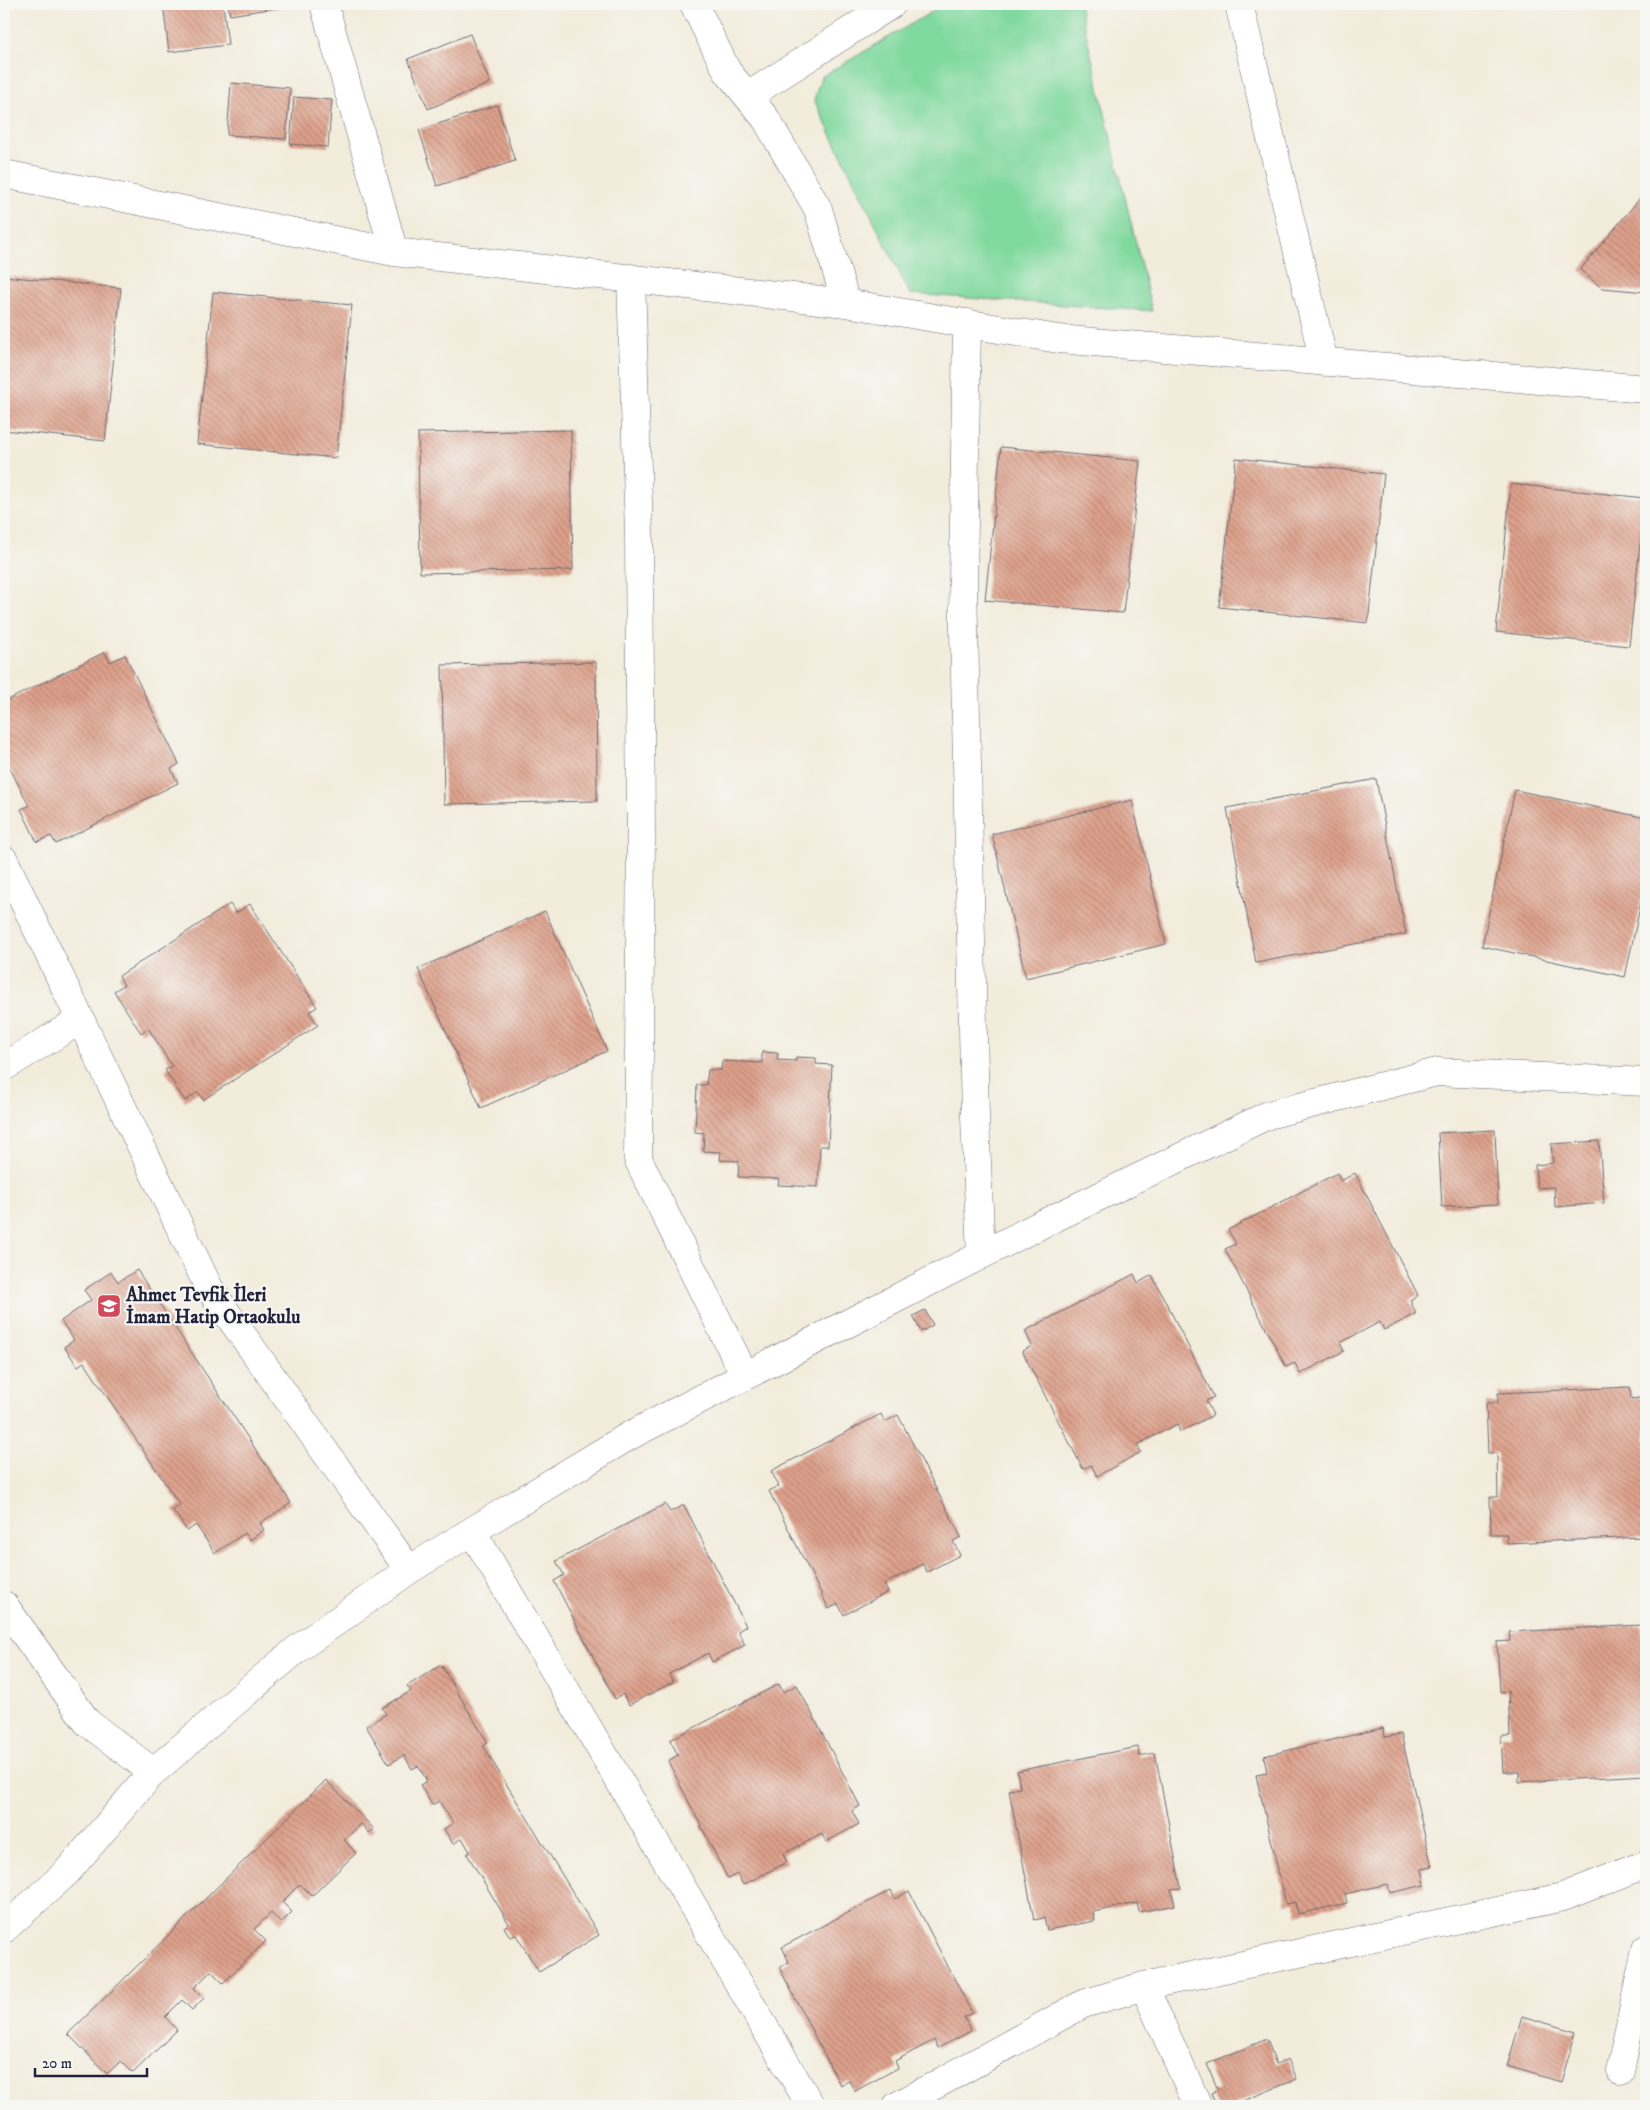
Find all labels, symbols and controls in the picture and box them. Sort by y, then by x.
place label: Ahmet Tevfik İleri İmam Hatip Ortaokulu [125,1282,300,1329]
school or university icon: Ahmet Tevfik İleri İmam Hatip Ortaokulu [96,1293,122,1319]
scale bar [35,2045,148,2077]
text: 20 m [42,2054,72,2073]

